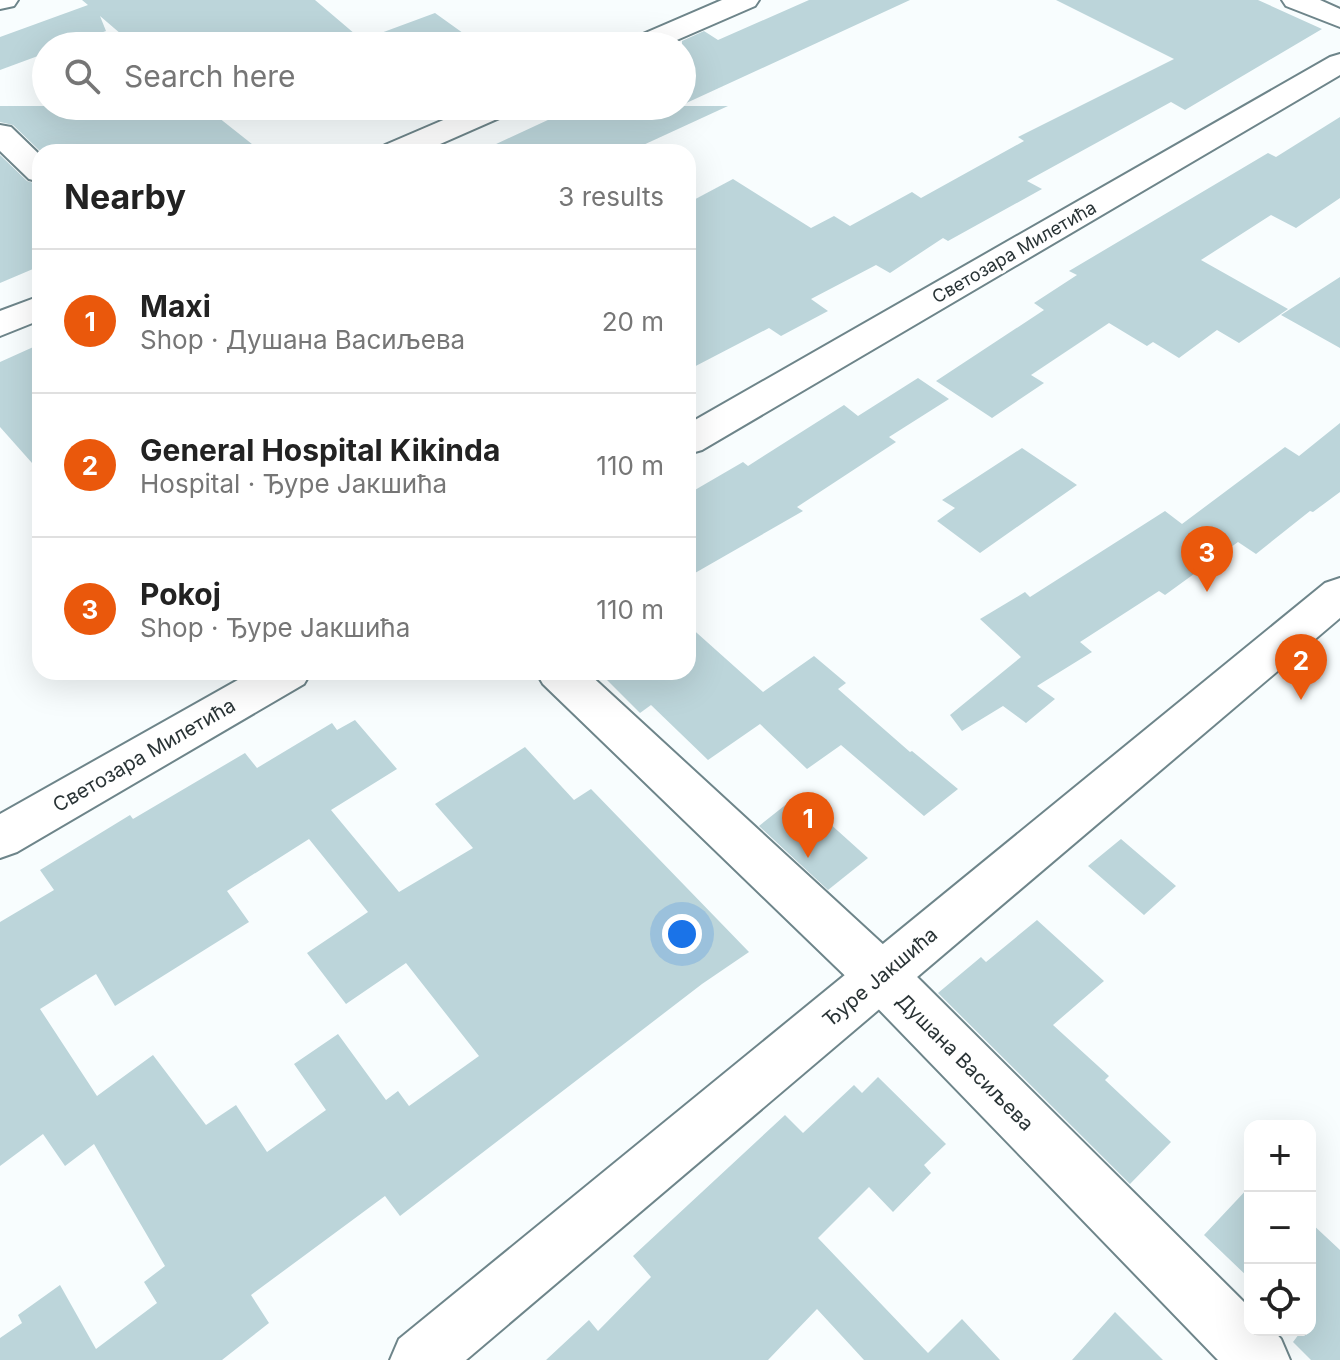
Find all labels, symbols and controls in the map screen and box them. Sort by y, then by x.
search box [32,32,696,120]
icon: search [60,54,104,98]
text: Search here [124,58,296,94]
text: Nearby [64,176,186,217]
text: 3 results [558,181,664,212]
street label: Светозара Милетића [928,196,1100,308]
text: Maxi [140,288,211,324]
text: 1 [84,306,96,337]
text: 20 m [602,306,664,337]
text: Shop · Душана Васиљева [140,324,465,355]
text: General Hospital Kikinda [140,432,500,468]
text: 2 [82,450,98,481]
text: 110 m [596,450,664,481]
text: Hospital · Ђуре Јакшића [140,468,447,499]
pin: 3 [1181,526,1233,592]
text: Pokoj [140,576,221,612]
text: 3 [82,594,98,625]
text: 110 m [596,594,664,625]
text: Shop · Ђуре Јакшића [140,612,410,643]
pin: 2 [1275,634,1327,700]
street label: Светозара Милетића [49,693,239,817]
pin: 1 [782,792,834,858]
your location [662,914,702,954]
street label: Ђуре Јакшића [818,922,942,1032]
street label: Душана Васиљева [891,988,1039,1136]
map controls [1244,1120,1316,1336]
button: + [1244,1120,1316,1192]
button: − [1244,1192,1316,1264]
button: locate [1244,1264,1316,1336]

